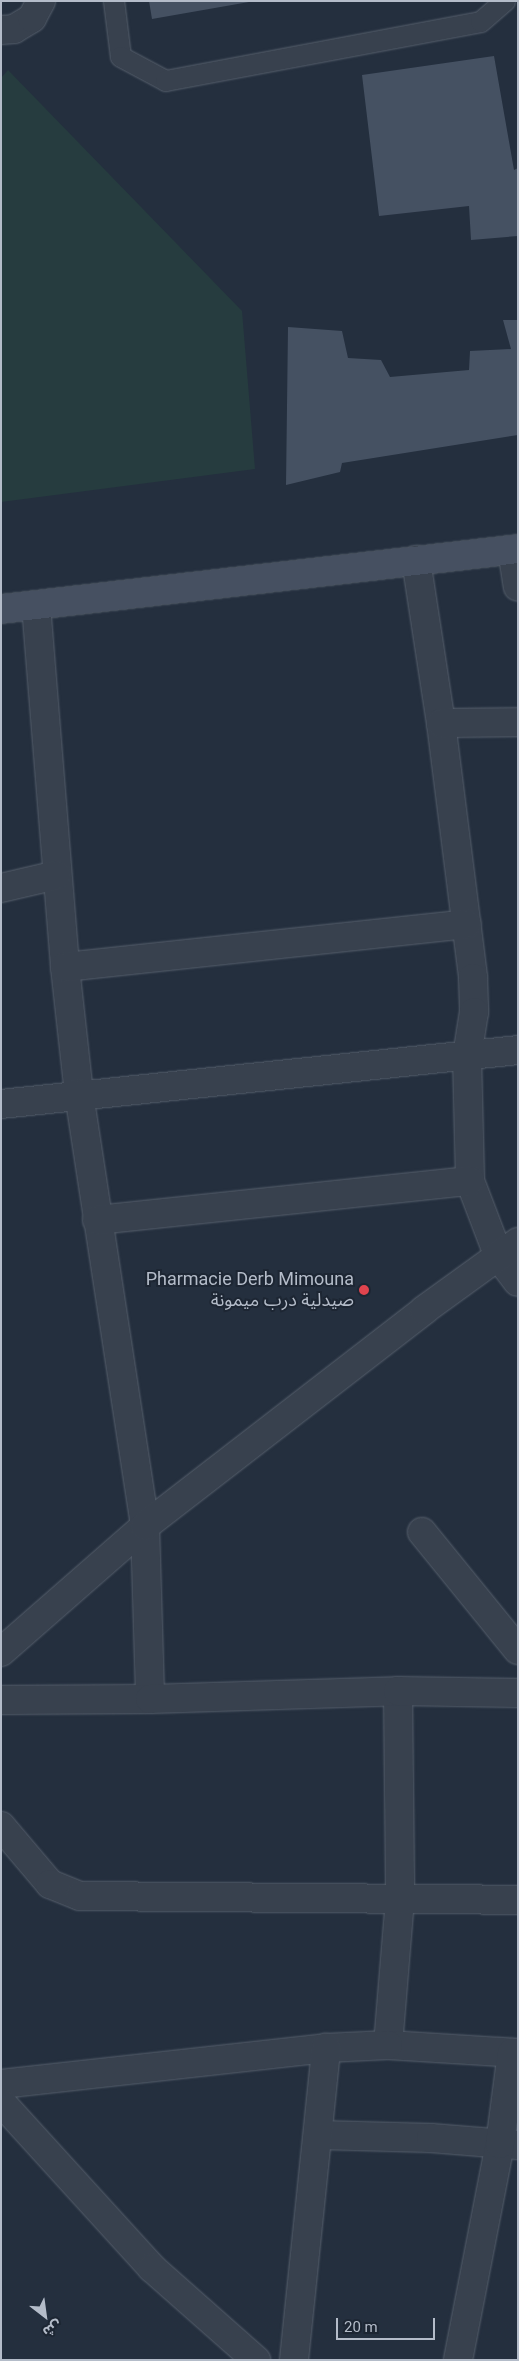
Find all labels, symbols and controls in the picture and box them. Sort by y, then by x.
place label: Pharmacie Derb Mimouna صيدلية درب ميمونة [146,1269,354,1312]
marker: Pharmacie Derb Mimouna صيدلية درب ميمونة [358,1284,370,1296]
north arrow [20,2291,70,2341]
scale bar [339,2308,438,2340]
text: ش [40,2317,65,2341]
text: 20 m [344,2318,378,2336]

